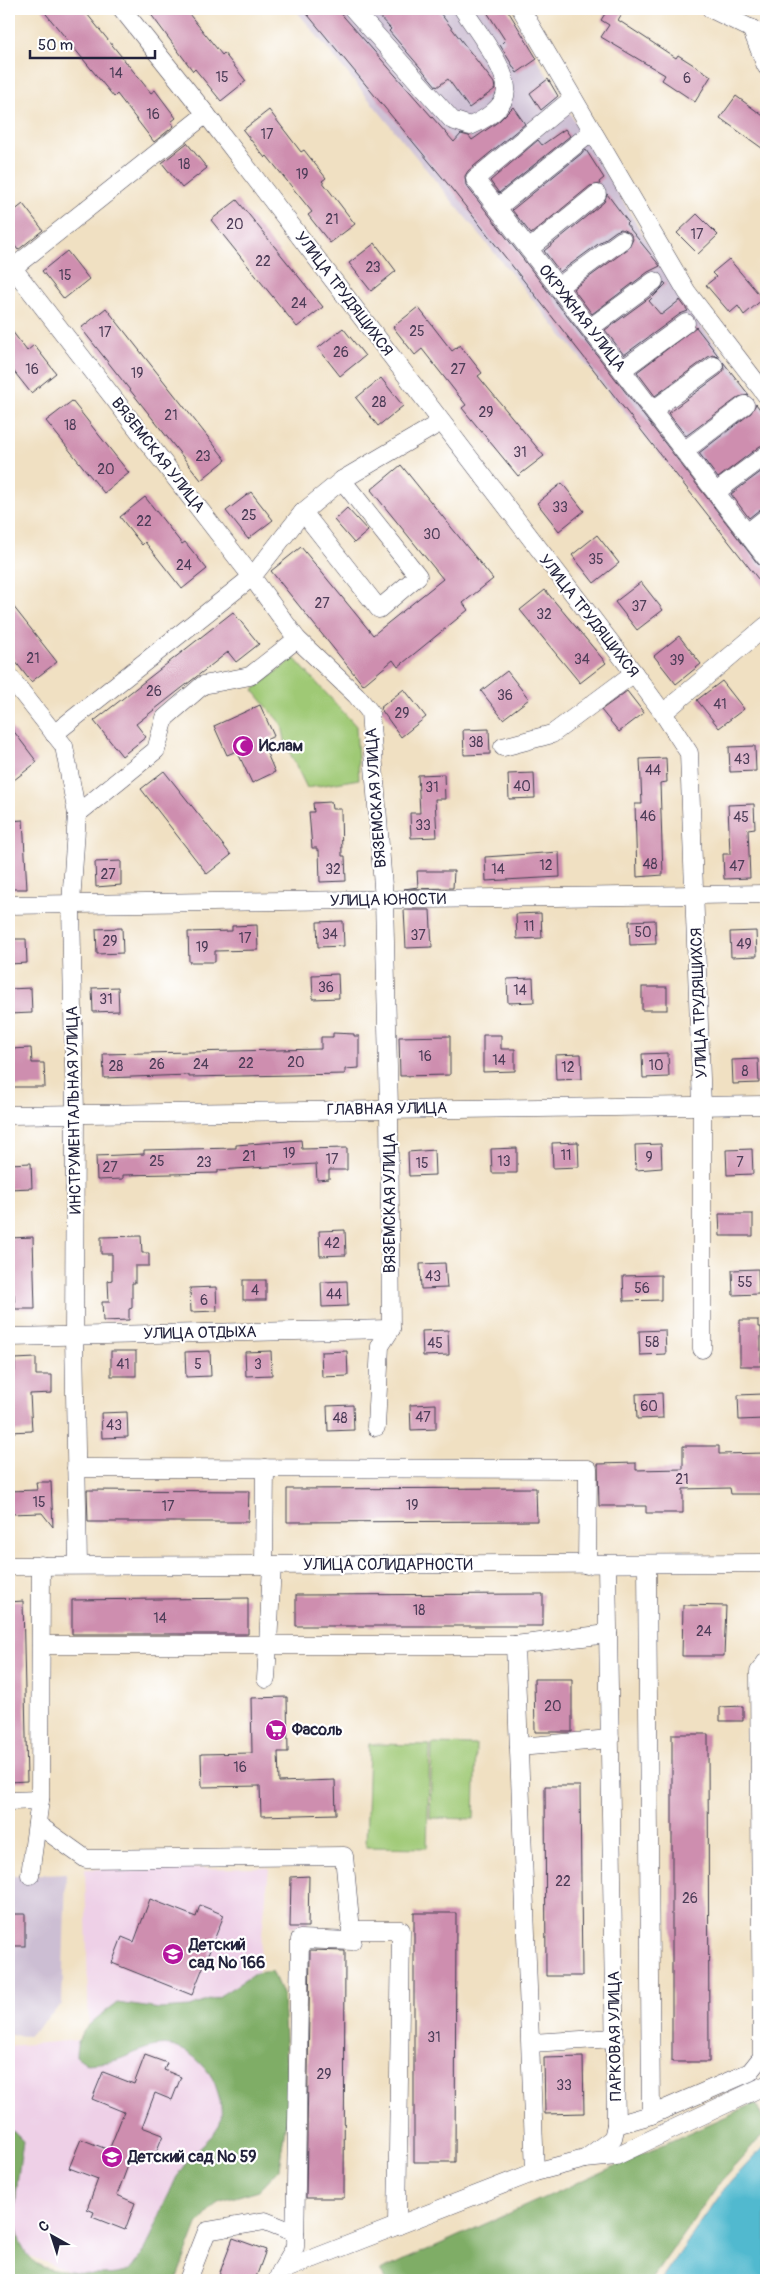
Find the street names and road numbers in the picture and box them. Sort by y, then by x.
street label: УЛИЦА ТРУДЯЩИХСЯ [291,228,397,360]
street label: ОКРУЖНАЯ УЛИЦА [534,260,630,376]
street label: ВЯЗЕМСКАЯ УЛИЦА [107,393,209,517]
street label: УЛИЦА ТРУДЯЩИХСЯ [535,550,643,682]
street label: ВЯЗЕМСКАЯ УЛИЦА [361,727,391,869]
street label: УЛИЦА ЮНОСТИ [330,889,447,911]
street label: УЛИЦА ТРУДЯЩИХСЯ [686,927,712,1079]
street label: ИНСТРУМЕНТАЛЬНАЯ УЛИЦА [62,1006,86,1214]
street label: ГЛАВНАЯ УЛИЦА [327,1098,447,1120]
street label: ВЯЗЕМСКАЯ УЛИЦА [380,1133,400,1273]
street label: УЛИЦА ОТДЫХА [143,1322,257,1344]
street label: УЛИЦА СОЛИДАРНОСТИ [303,1555,473,1575]
street label: ПАРКОВАЯ УЛИЦА [604,1971,626,2101]

